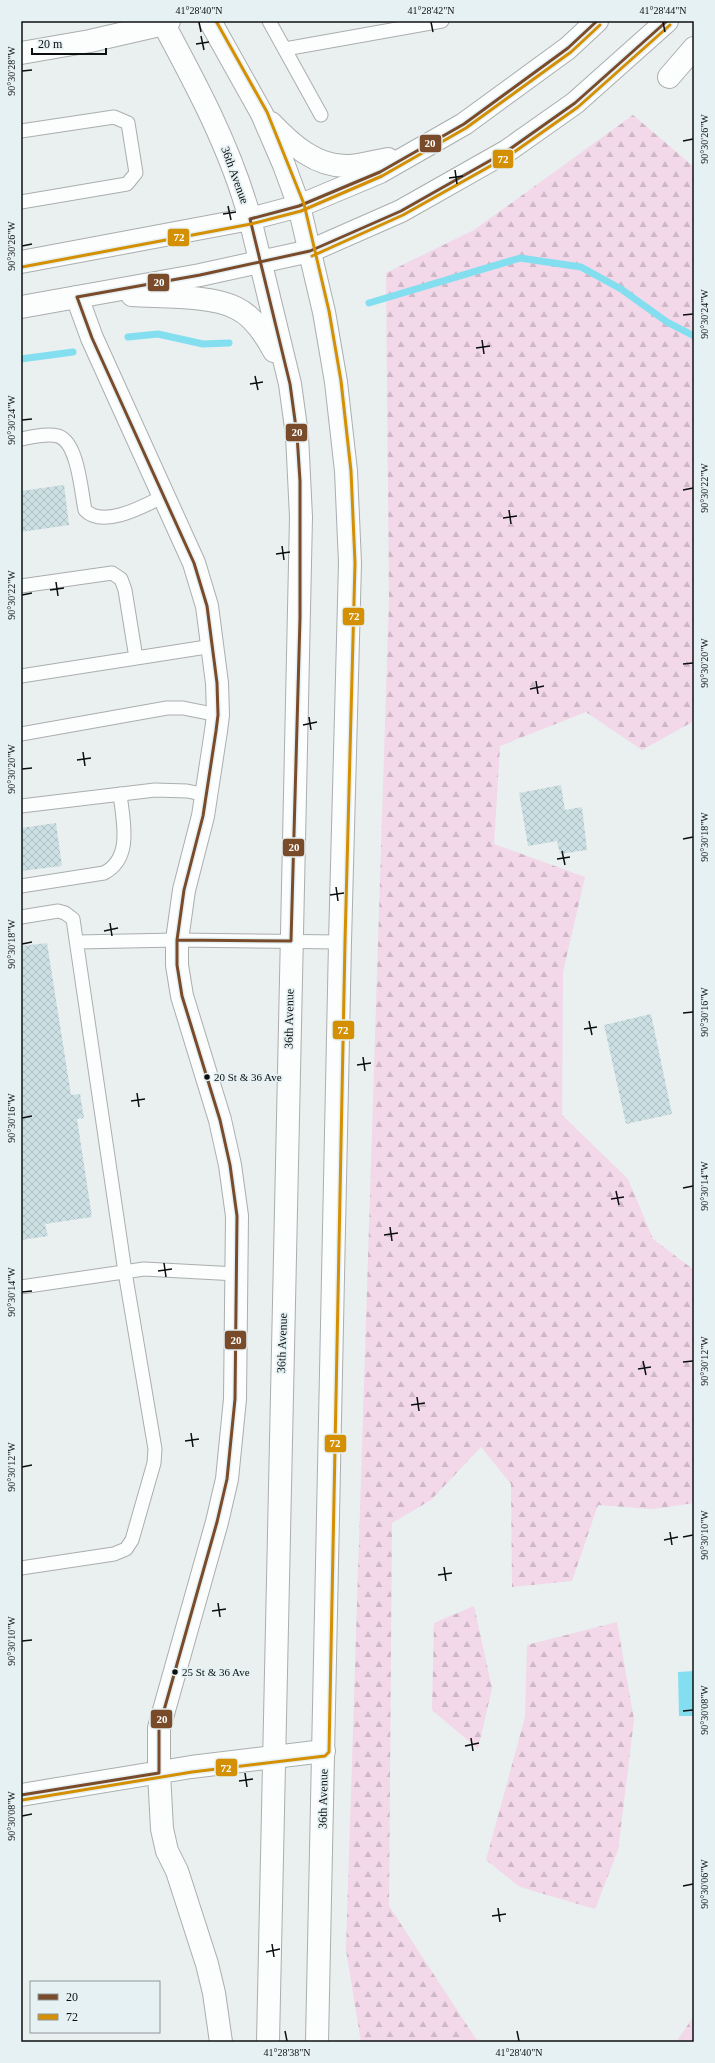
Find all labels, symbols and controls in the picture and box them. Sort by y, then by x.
text: 41°28'40"N [175,5,223,16]
text: 41°28'42"N [407,5,455,16]
text: 41°28'44"N [639,5,687,16]
scale bar [32,30,106,56]
text: 20 m [38,37,63,51]
text: 90°30'28"W [6,46,17,96]
text: 90°30'26"W [699,114,710,164]
line badge: 20 [419,134,442,153]
text: 20 [425,137,436,149]
street label: 36th Avenue [218,144,252,206]
line badge: 72 [492,149,514,169]
text: 72 [498,153,509,165]
text: 90°30'26"W [6,221,17,271]
line badge: 72 [167,228,190,247]
text: 72 [174,231,185,243]
line badge: 20 [147,273,170,292]
text: 20 [154,276,165,288]
text: 90°30'24"W [699,289,710,339]
text: 90°30'24"W [6,395,17,445]
line badge: 20 [285,423,308,442]
text: 20 [292,426,303,438]
text: 90°30'22"W [699,463,710,513]
text: 90°30'22"W [6,570,17,620]
line badge: 72 [342,607,365,626]
text: 72 [349,610,360,622]
text: 90°30'20"W [699,638,710,688]
text: 90°30'20"W [6,744,17,794]
text: 90°30'18"W [699,812,710,862]
line badge: 20 [282,838,305,857]
text: 20 [289,841,300,853]
text: 90°30'18"W [6,919,17,969]
text: 90°30'16"W [699,987,710,1037]
street label: 36th Avenue [281,989,297,1049]
line badge: 72 [332,1020,355,1040]
text: 72 [338,1024,349,1036]
place label: 20 St & 36 Ave [214,1071,282,1083]
marker: 20 St & 36 Ave [202,1072,212,1082]
text: 90°30'16"W [6,1093,17,1143]
text: 90°30'14"W [699,1161,710,1211]
text: 90°30'14"W [6,1267,17,1317]
street label: 36th Avenue [274,1313,290,1373]
line badge: 20 [224,1330,247,1350]
text: 20 [231,1334,242,1346]
text: 90°30'12"W [699,1336,710,1386]
line badge: 72 [324,1434,347,1453]
text: 72 [330,1437,341,1449]
text: 90°30'12"W [6,1442,17,1492]
text: 90°30'10"W [699,1510,710,1560]
text: 90°30'10"W [6,1616,17,1666]
place label: 25 St & 36 Ave [182,1666,250,1678]
marker: 25 St & 36 Ave [170,1667,180,1677]
text: 90°30'08"W [699,1685,710,1735]
line badge: 20 [150,1709,173,1729]
text: 20 [157,1713,168,1725]
line badge: 72 [215,1758,238,1777]
text: 72 [221,1762,232,1774]
street label: 36th Avenue [315,1769,331,1829]
text: 90°30'08"W [6,1791,17,1841]
text: 90°30'06"W [699,1859,710,1909]
legend [30,1981,160,2033]
text: 20 [66,1990,78,2004]
text: 72 [66,2010,78,2024]
text: 41°28'38"N [263,2047,311,2058]
text: 41°28'40"N [495,2047,543,2058]

